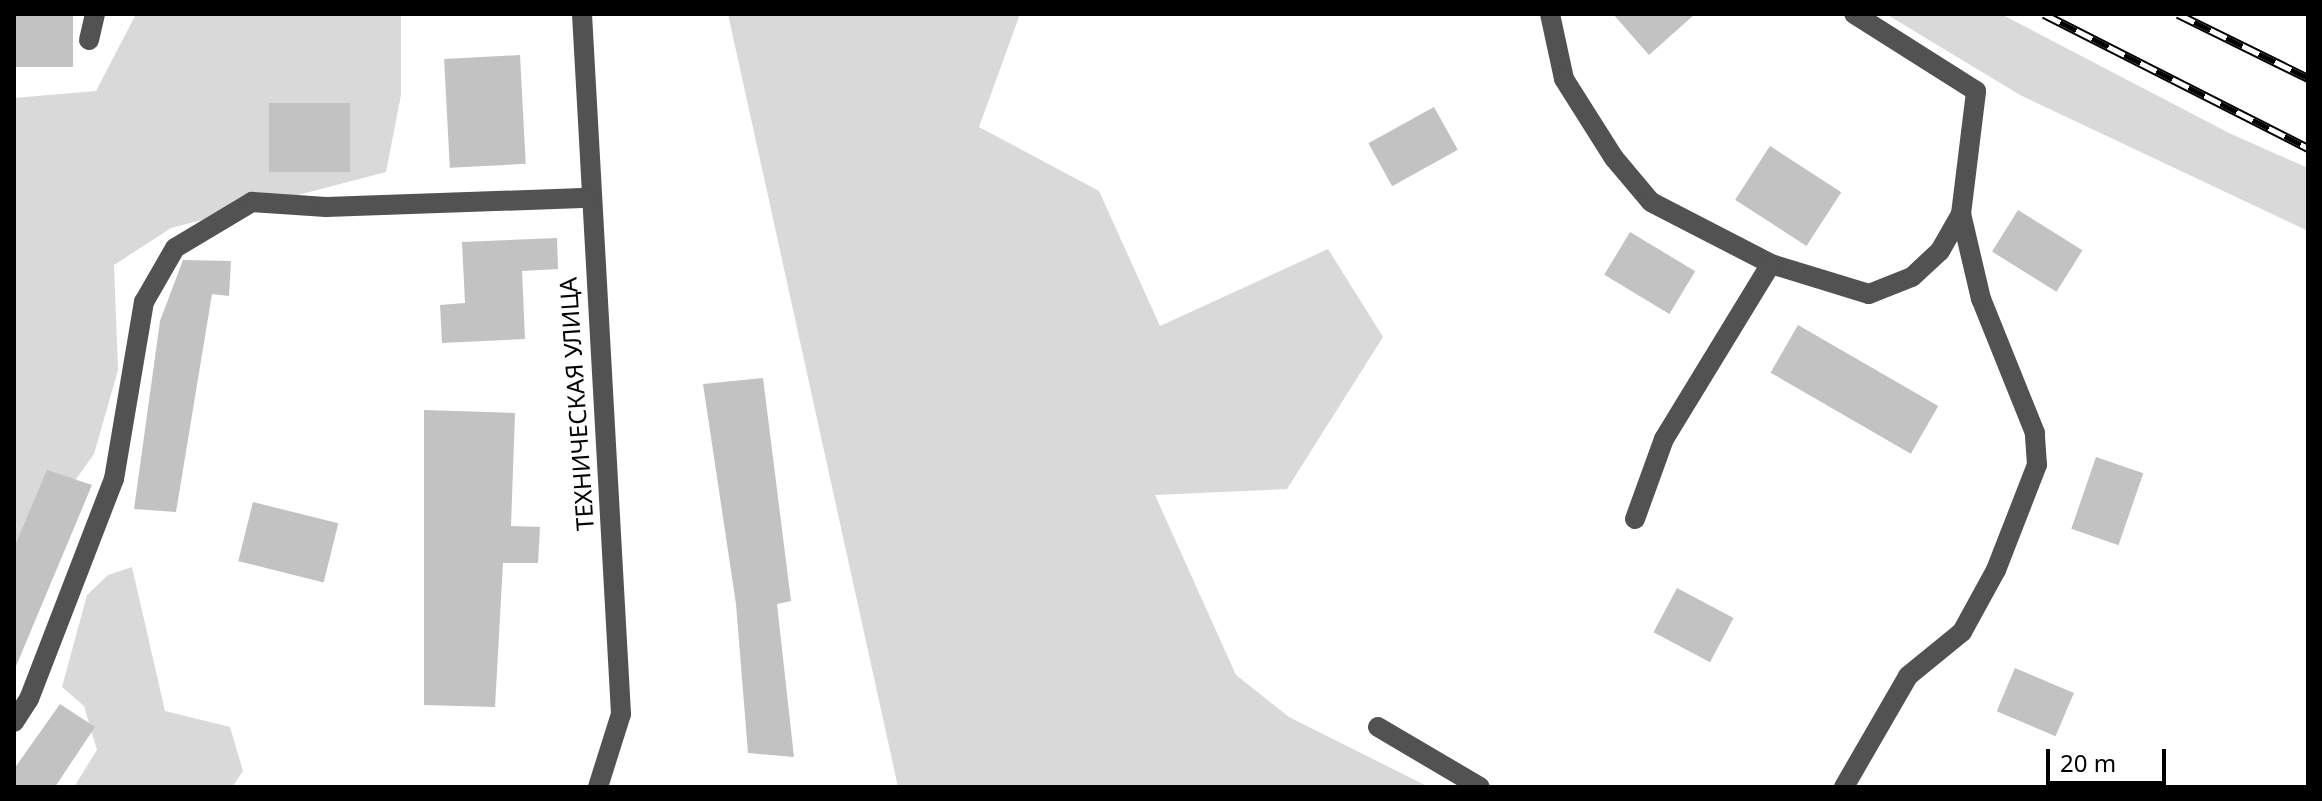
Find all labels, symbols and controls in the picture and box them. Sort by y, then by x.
street label: ТЕХНИЧЕСКАЯ УЛИЦА [553,276,599,532]
scale bar [2050,733,2170,783]
text: 20 m [2060,746,2116,779]

